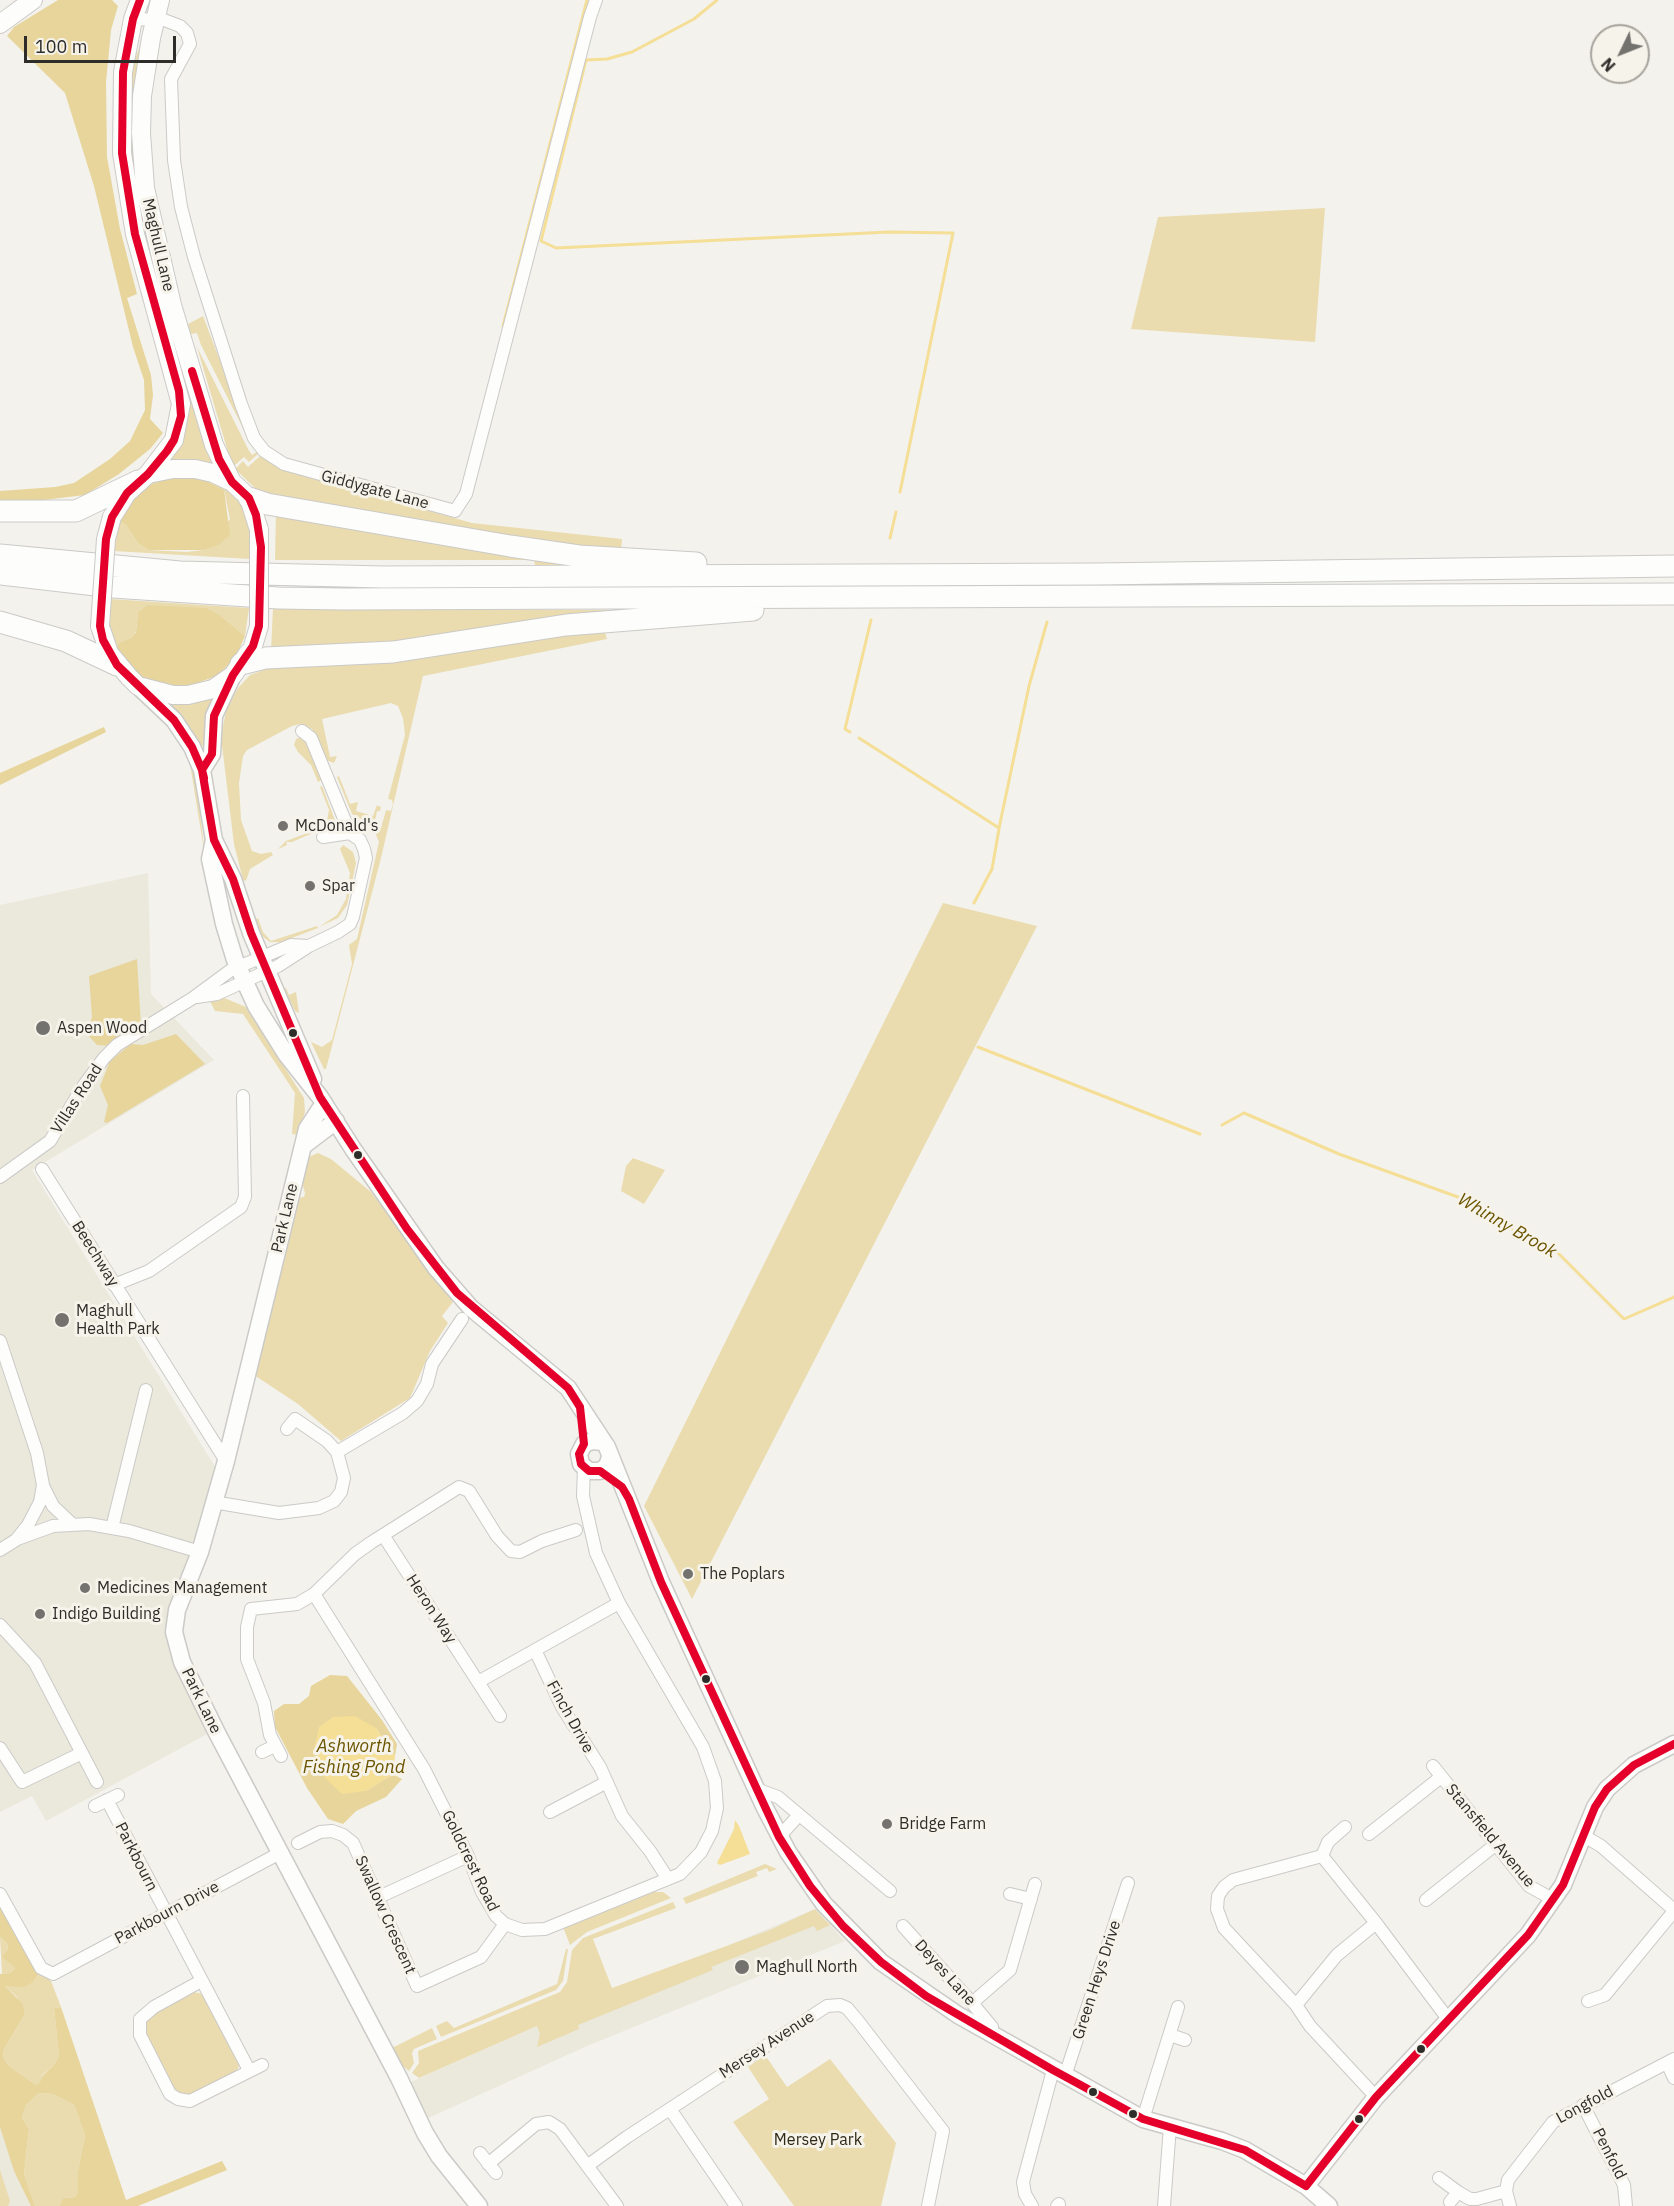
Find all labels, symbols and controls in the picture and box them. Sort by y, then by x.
scale bar [27,24,178,62]
north arrow [1590,24,1650,84]
text: 100 m [35,35,87,58]
text: N [1597,54,1620,76]
street label: Maghull Lane [138,197,178,293]
street label: Giddygate Lane [319,466,431,514]
place label: McDonald's [295,816,379,836]
marker: McDonald's [276,819,290,833]
place label: Spar [322,876,355,896]
marker: Spar [303,879,317,893]
place label: Aspen Wood [57,1018,147,1038]
marker: Aspen Wood [34,1019,52,1037]
unlabelled marker [287,1027,299,1039]
street label: Villas Road [47,1061,107,1137]
unlabelled marker [352,1149,364,1161]
street label: Park Lane [268,1181,302,1255]
water label: Whinny Brook [1454,1189,1560,1263]
street label: Beechway [67,1218,123,1290]
place label: Maghull Health Park [76,1301,160,1339]
marker: Maghull Health Park [53,1311,71,1329]
place label: The Poplars [700,1564,785,1584]
marker: The Poplars [681,1567,695,1581]
street label: Heron Way [402,1571,460,1647]
place label: Medicines Management [97,1578,267,1598]
marker: Medicines Management [78,1581,92,1595]
place label: Indigo Building [52,1604,161,1624]
marker: Indigo Building [33,1607,47,1621]
street label: Park Lane [177,1665,225,1737]
unlabelled marker [700,1673,712,1685]
street label: Finch Drive [542,1677,598,1757]
water label: Ashworth Fishing Pond [303,1736,405,1778]
street label: Stansfield Avenue [1441,1780,1539,1892]
street label: Goldcrest Road [437,1807,503,1915]
place label: Bridge Farm [899,1814,986,1834]
marker: Bridge Farm [880,1817,894,1831]
street label: Parkbourn [110,1819,162,1895]
street label: Swallow Crescent [350,1853,420,1977]
street label: Parkbourn Drive [111,1877,223,1949]
street label: Green Heys Drive [1069,1918,1125,2042]
street label: Deyes Lane [910,1936,980,2010]
place label: Maghull North [756,1957,857,1977]
marker: Maghull North [733,1958,751,1976]
street label: Mersey Avenue [716,2007,818,2083]
unlabelled marker [1415,2043,1427,2055]
street label: Longfold [1553,2082,1617,2128]
unlabelled marker [1087,2086,1099,2098]
unlabelled marker [1127,2108,1139,2120]
unlabelled marker [1353,2113,1365,2125]
street label: Penfold [1588,2125,1630,2183]
park label: Mersey Park [774,2130,862,2150]

